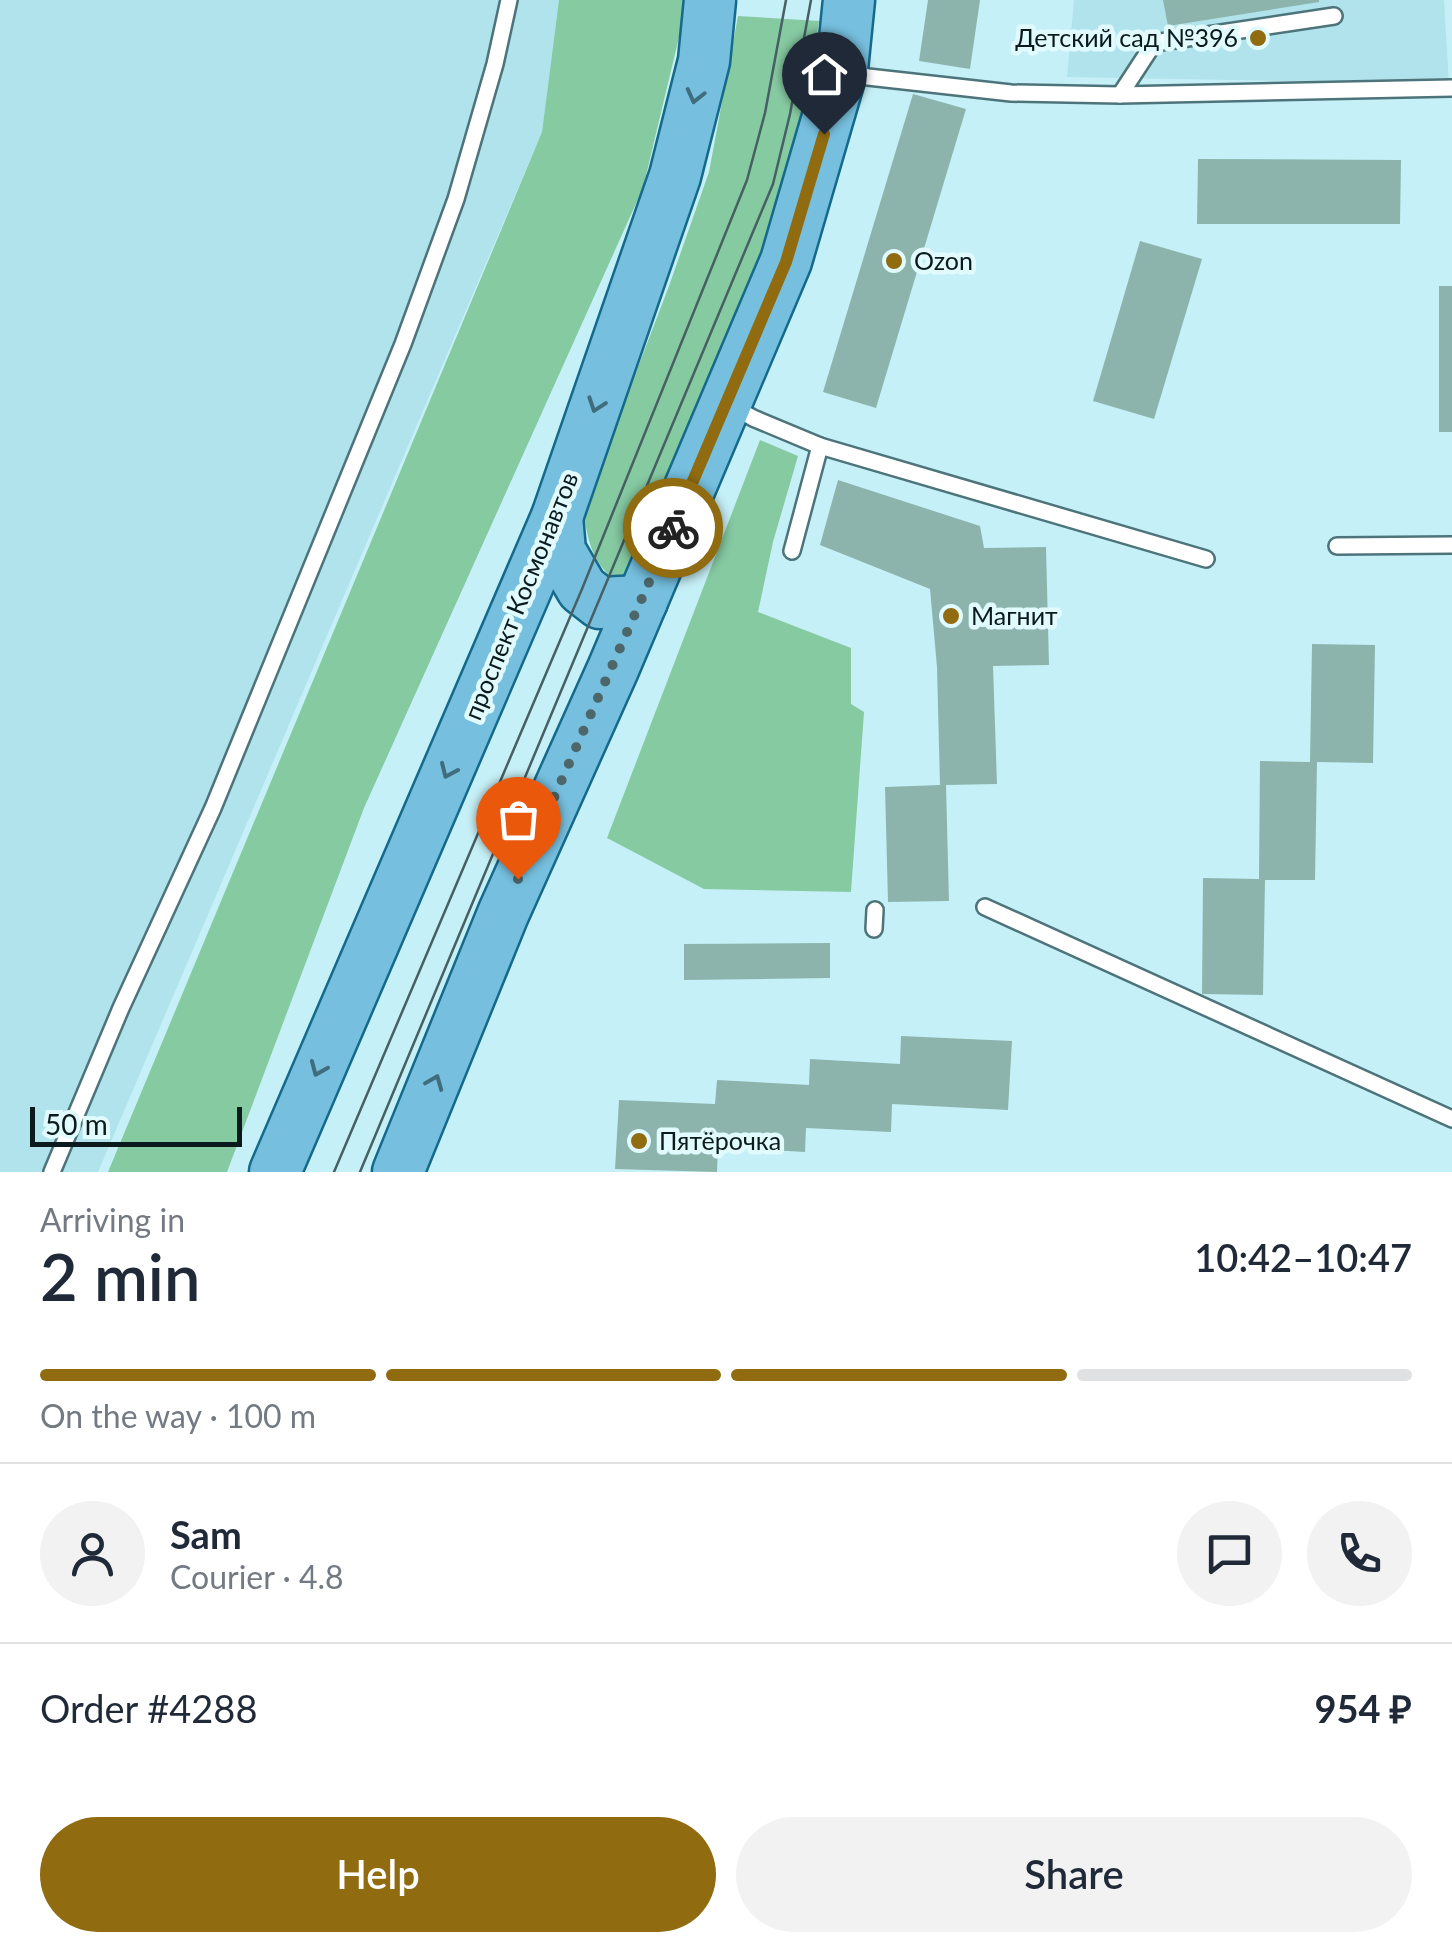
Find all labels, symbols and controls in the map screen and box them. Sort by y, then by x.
place label: Детский сад №396 [1015,22,1238,52]
marker: Детский сад №396 [1247,27,1269,49]
pin [782,32,867,135]
icon: home [797,47,852,102]
one-way arrow [686,87,707,104]
place label: Ozon [914,245,973,275]
marker: Ozon [883,250,905,272]
one-way arrow [587,396,608,413]
street label: проспект Космонавтов [457,467,584,724]
courier [623,478,723,578]
icon: bike [646,501,701,556]
place label: Магнит [971,600,1058,630]
marker: Магнит [940,605,962,627]
one-way arrow [440,761,460,779]
pin [476,777,561,880]
icon: bag [491,792,546,847]
one-way arrow [310,1059,330,1077]
one-way arrow [424,1074,444,1091]
scale bar [30,1102,242,1146]
text: 50 m [45,1107,108,1141]
place label: Пятёрочка [659,1125,781,1155]
marker: Пятёрочка [628,1130,650,1152]
text: Arriving in [40,1200,185,1239]
text: 10:42–10:47 [1194,1234,1412,1280]
text: 2 min [40,1237,200,1315]
text: On the way · 100 m [40,1396,316,1435]
button: person [40,1501,145,1606]
button: chat [1177,1501,1282,1606]
button: phone [1307,1501,1412,1606]
text: Sam [170,1511,242,1557]
text: Courier · 4.8 [170,1557,344,1596]
text: Order #4288 [40,1685,257,1731]
text: 954 ₽ [1315,1685,1412,1731]
button: Help [40,1817,716,1932]
button: Share [736,1817,1412,1932]

